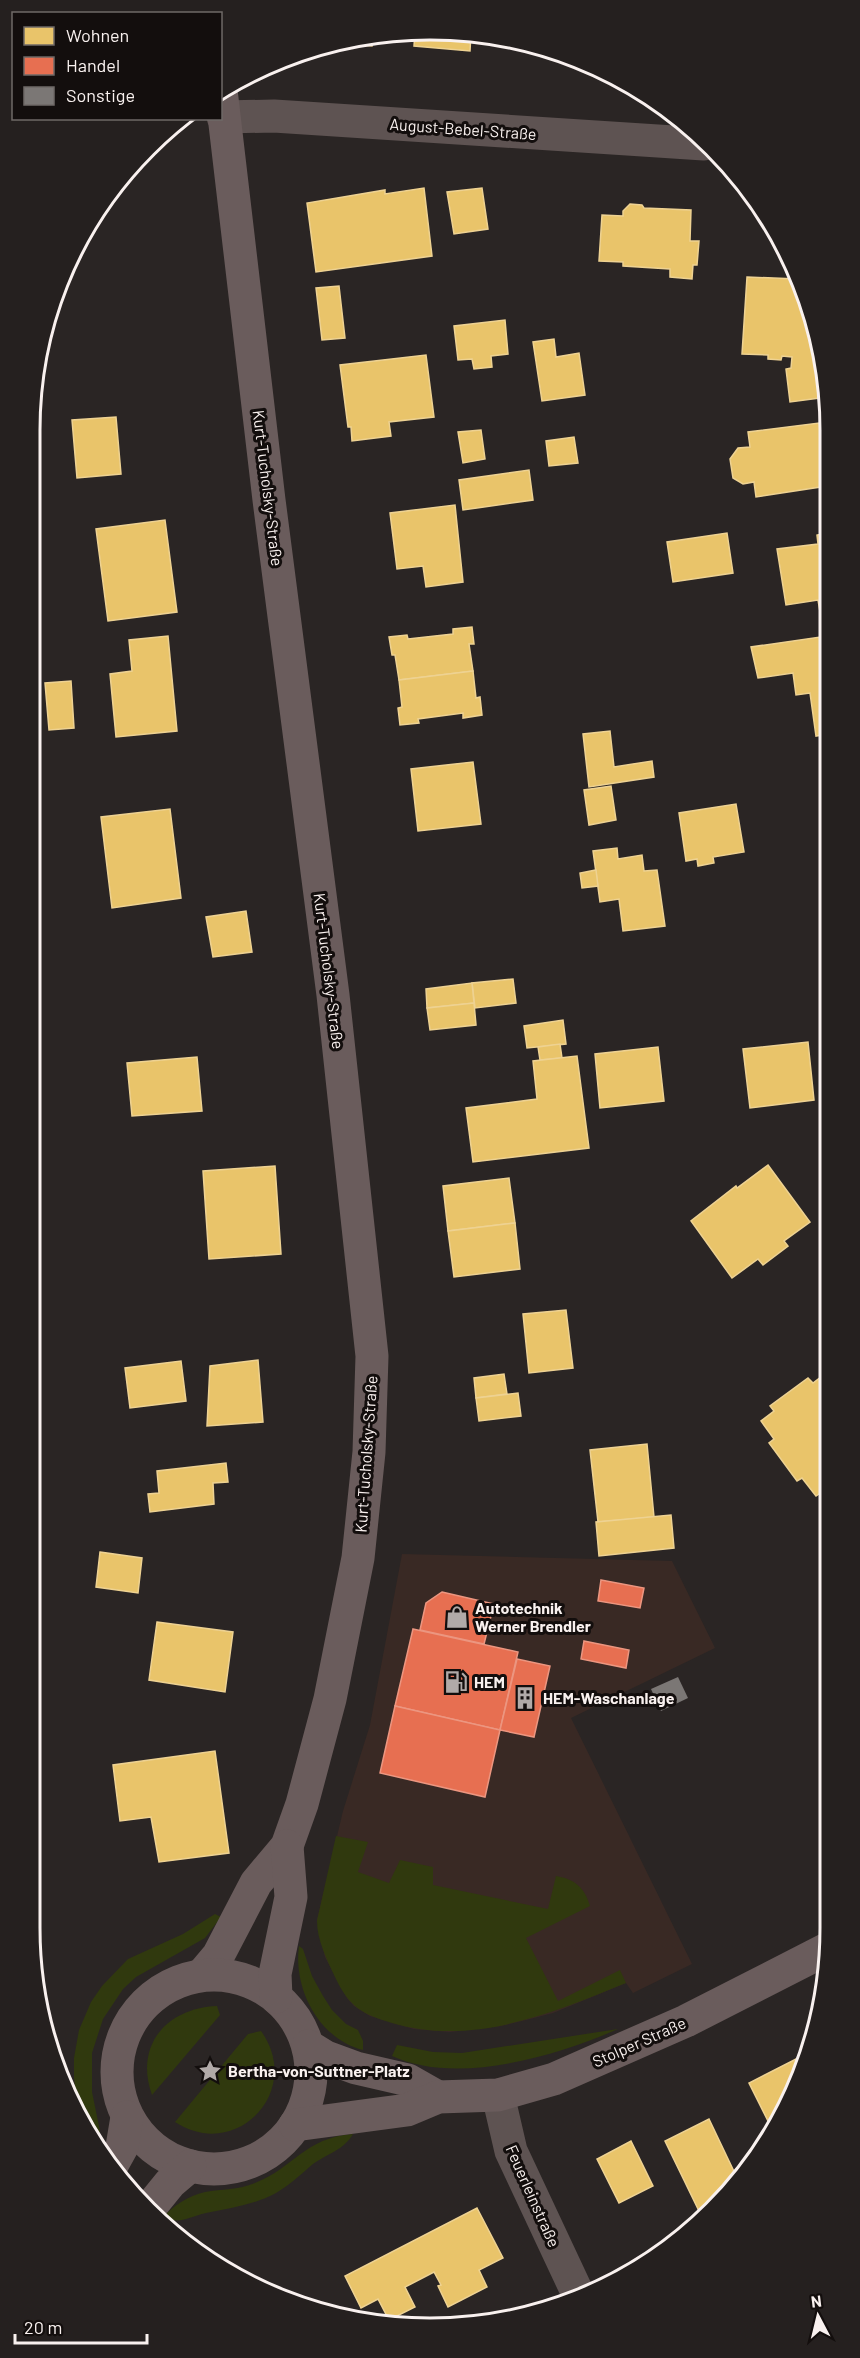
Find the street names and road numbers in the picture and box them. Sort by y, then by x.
street label: August-Bebel-Straße [389,114,537,143]
street label: Kurt-Tucholsky-Straße [249,409,288,567]
street label: Kurt-Tucholsky-Straße [310,892,349,1050]
street label: Kurt-Tucholsky-Straße [351,1375,380,1533]
street label: Stolper Straße [589,2012,688,2071]
street label: Feuerleinstraße [502,2142,564,2250]

